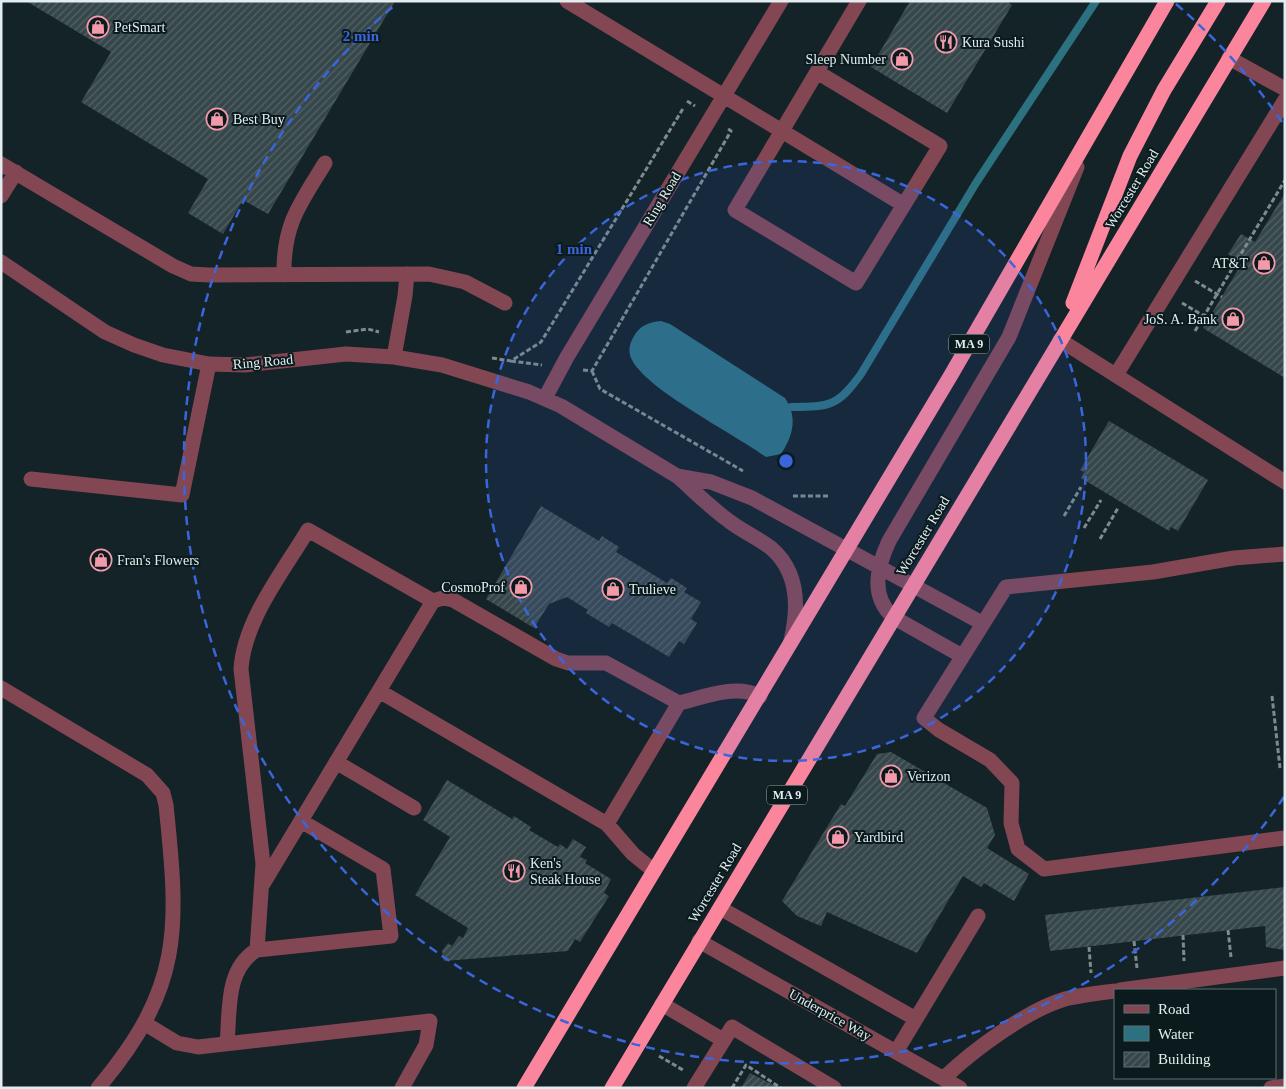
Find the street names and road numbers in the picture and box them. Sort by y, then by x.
street label: Worcester Road [1103,147,1161,231]
street label: Ring Road [640,169,684,229]
road number: MA 9 [949,334,989,354]
street label: Ring Road [232,352,294,372]
street label: Worcester Road [894,494,952,578]
road number: MA 9 [767,786,807,804]
street label: Worcester Road [686,841,744,925]
street label: Underprice Way [786,986,874,1044]

